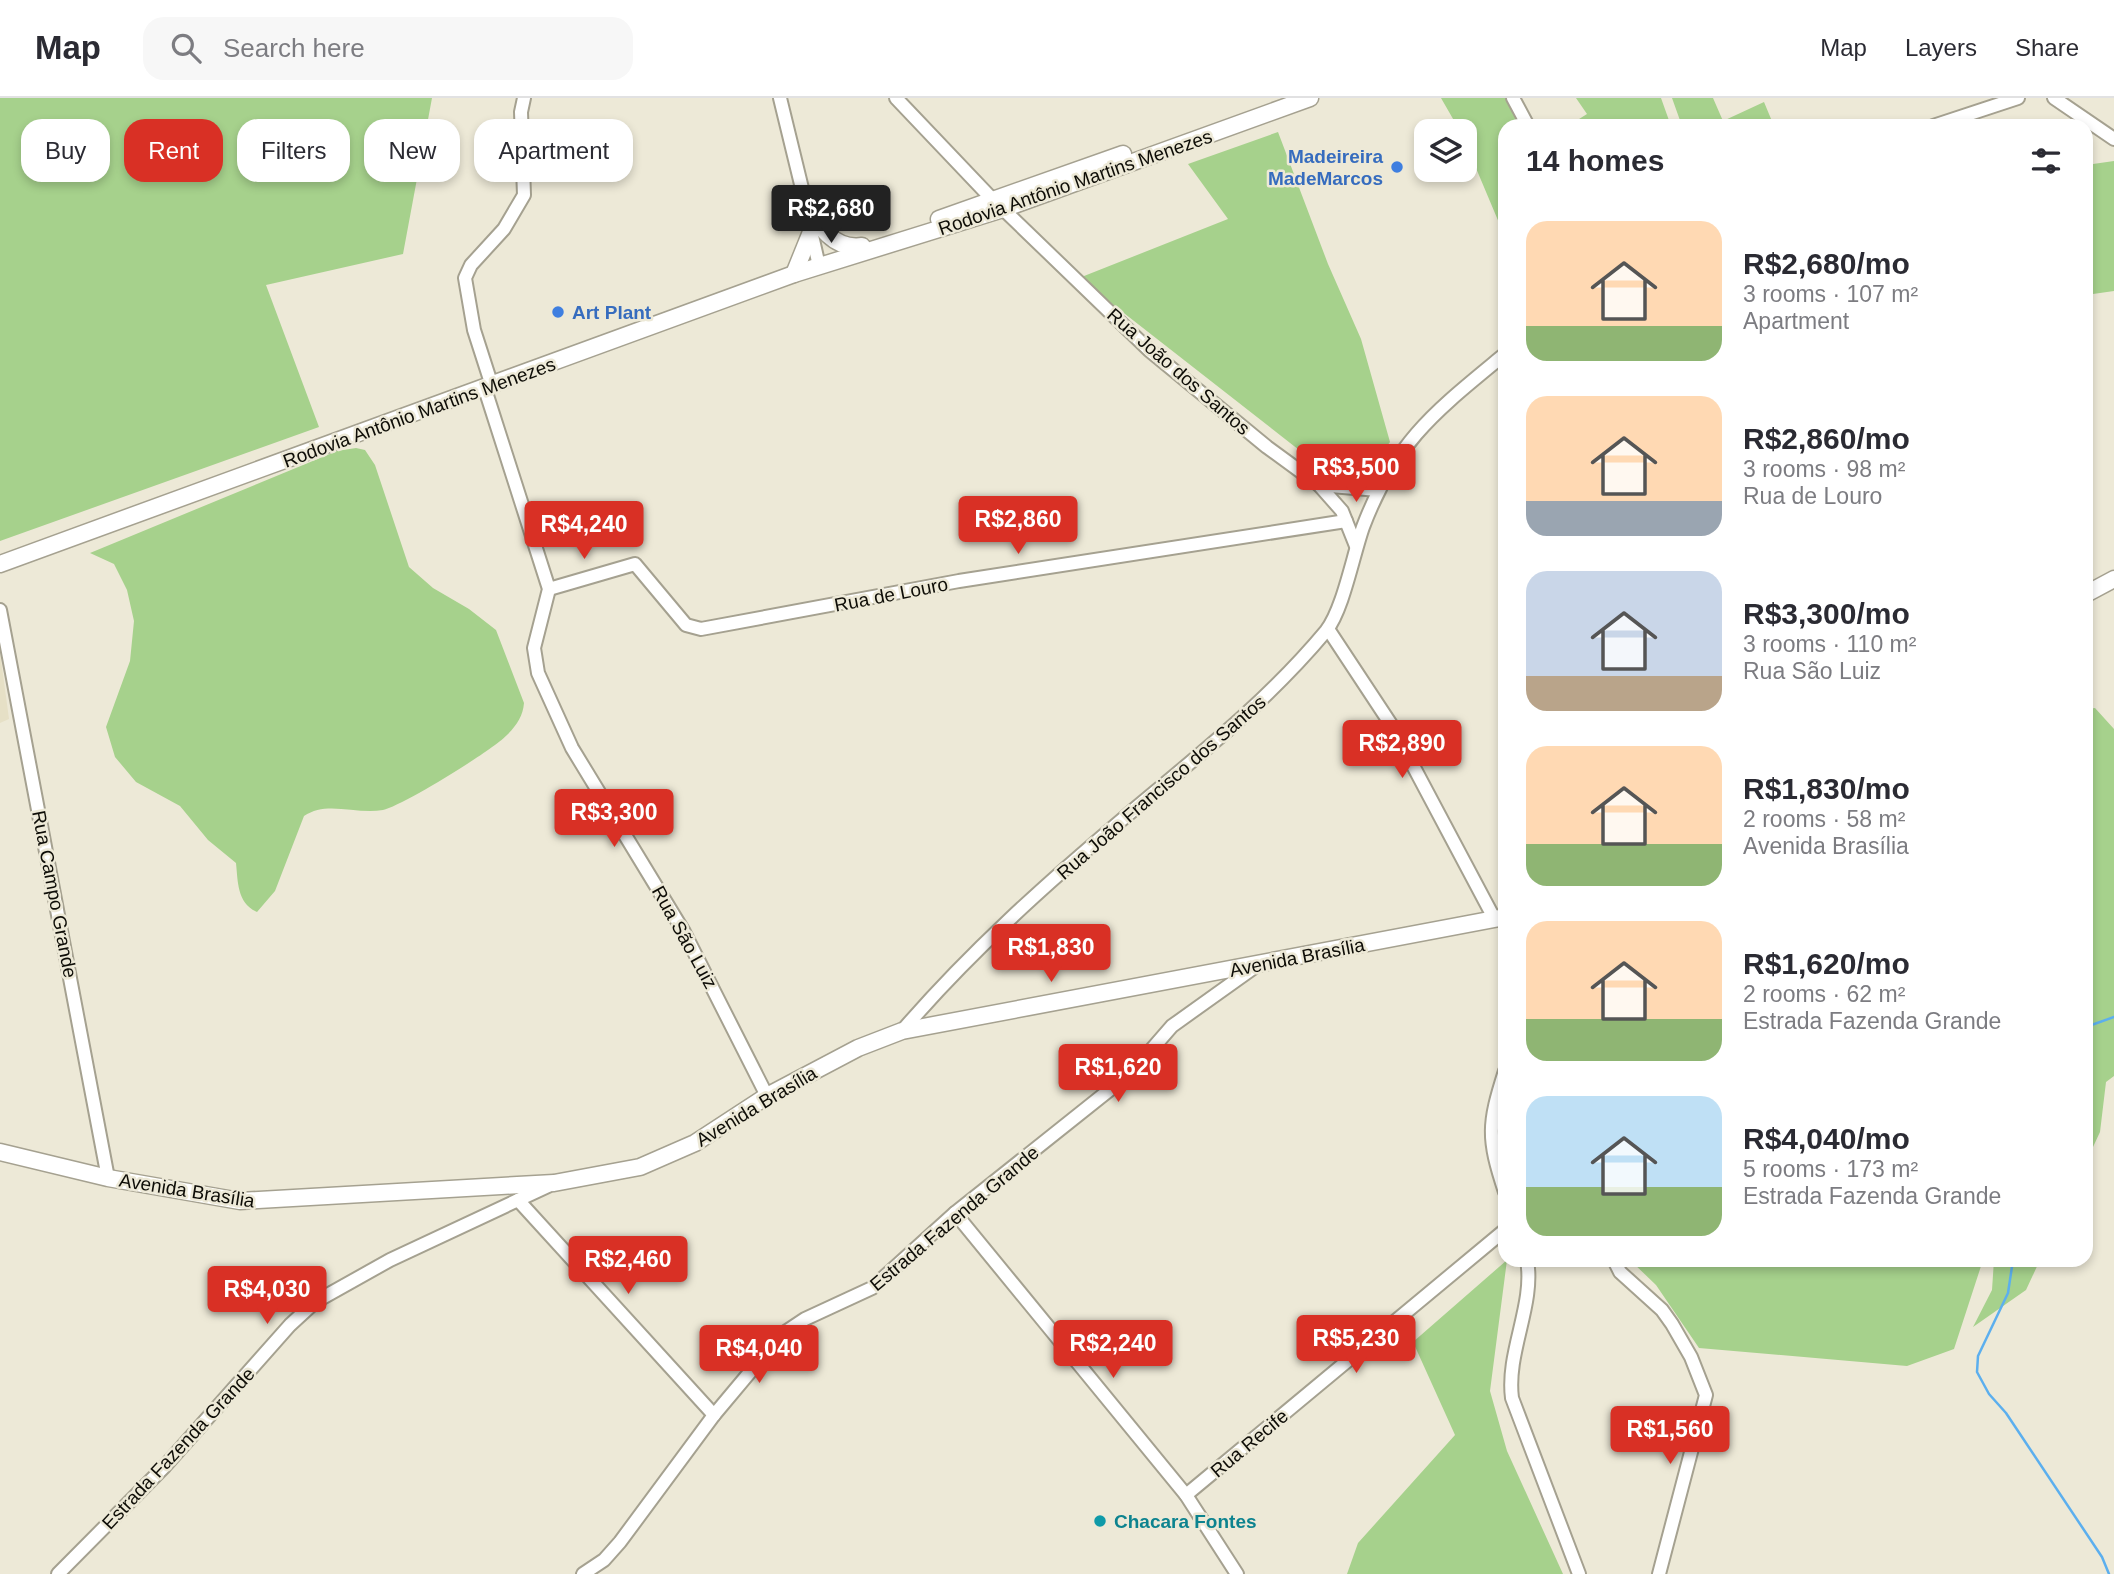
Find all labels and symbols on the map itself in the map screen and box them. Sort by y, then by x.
street label: Rodovia Antônio Martins Menezes [935,126,1215,239]
place label: Madeireira MadeMarcos [1268,146,1383,189]
marker: Madeireira MadeMarcos [1389,159,1405,175]
pin: R$2,680 [766,186,896,245]
place label: Art Plant [572,302,652,323]
marker: Art Plant [550,304,566,320]
street label: Rua João dos Santos [1103,304,1254,439]
street label: Rodovia Antônio Martins Menezes [280,353,558,472]
pin: R$3,500 [1291,444,1421,504]
pin: R$2,860 [953,496,1083,556]
pin: R$4,240 [519,502,649,561]
street label: Rua de Louro [833,573,950,616]
street label: Rua João Francisco dos Santos [1053,691,1270,884]
pin: R$2,890 [1337,720,1467,780]
pin: R$3,300 [549,790,679,849]
street label: Rua Campo Grande [28,809,81,980]
street label: Rua São Luiz [648,882,721,992]
pin: R$1,830 [986,924,1116,984]
street label: Avenida Brasília [1228,934,1367,981]
pin: R$1,620 [1053,1044,1183,1104]
street label: Avenida Brasília [692,1062,821,1151]
street label: Estrada Fazenda Grande [866,1142,1043,1295]
street label: Avenida Brasília [118,1169,257,1212]
pin: R$2,460 [563,1236,693,1296]
pin: R$4,030 [202,1266,332,1326]
pin: R$5,230 [1291,1316,1421,1375]
pin: R$2,240 [1048,1320,1178,1380]
pin: R$4,040 [694,1326,824,1385]
street label: Estrada Fazenda Grande [98,1363,259,1534]
street label: Rua Recife [1207,1405,1292,1482]
pin: R$1,560 [1605,1406,1735,1466]
place label: Chacara Fontes [1114,1511,1257,1532]
marker: Chacara Fontes [1092,1513,1108,1529]

